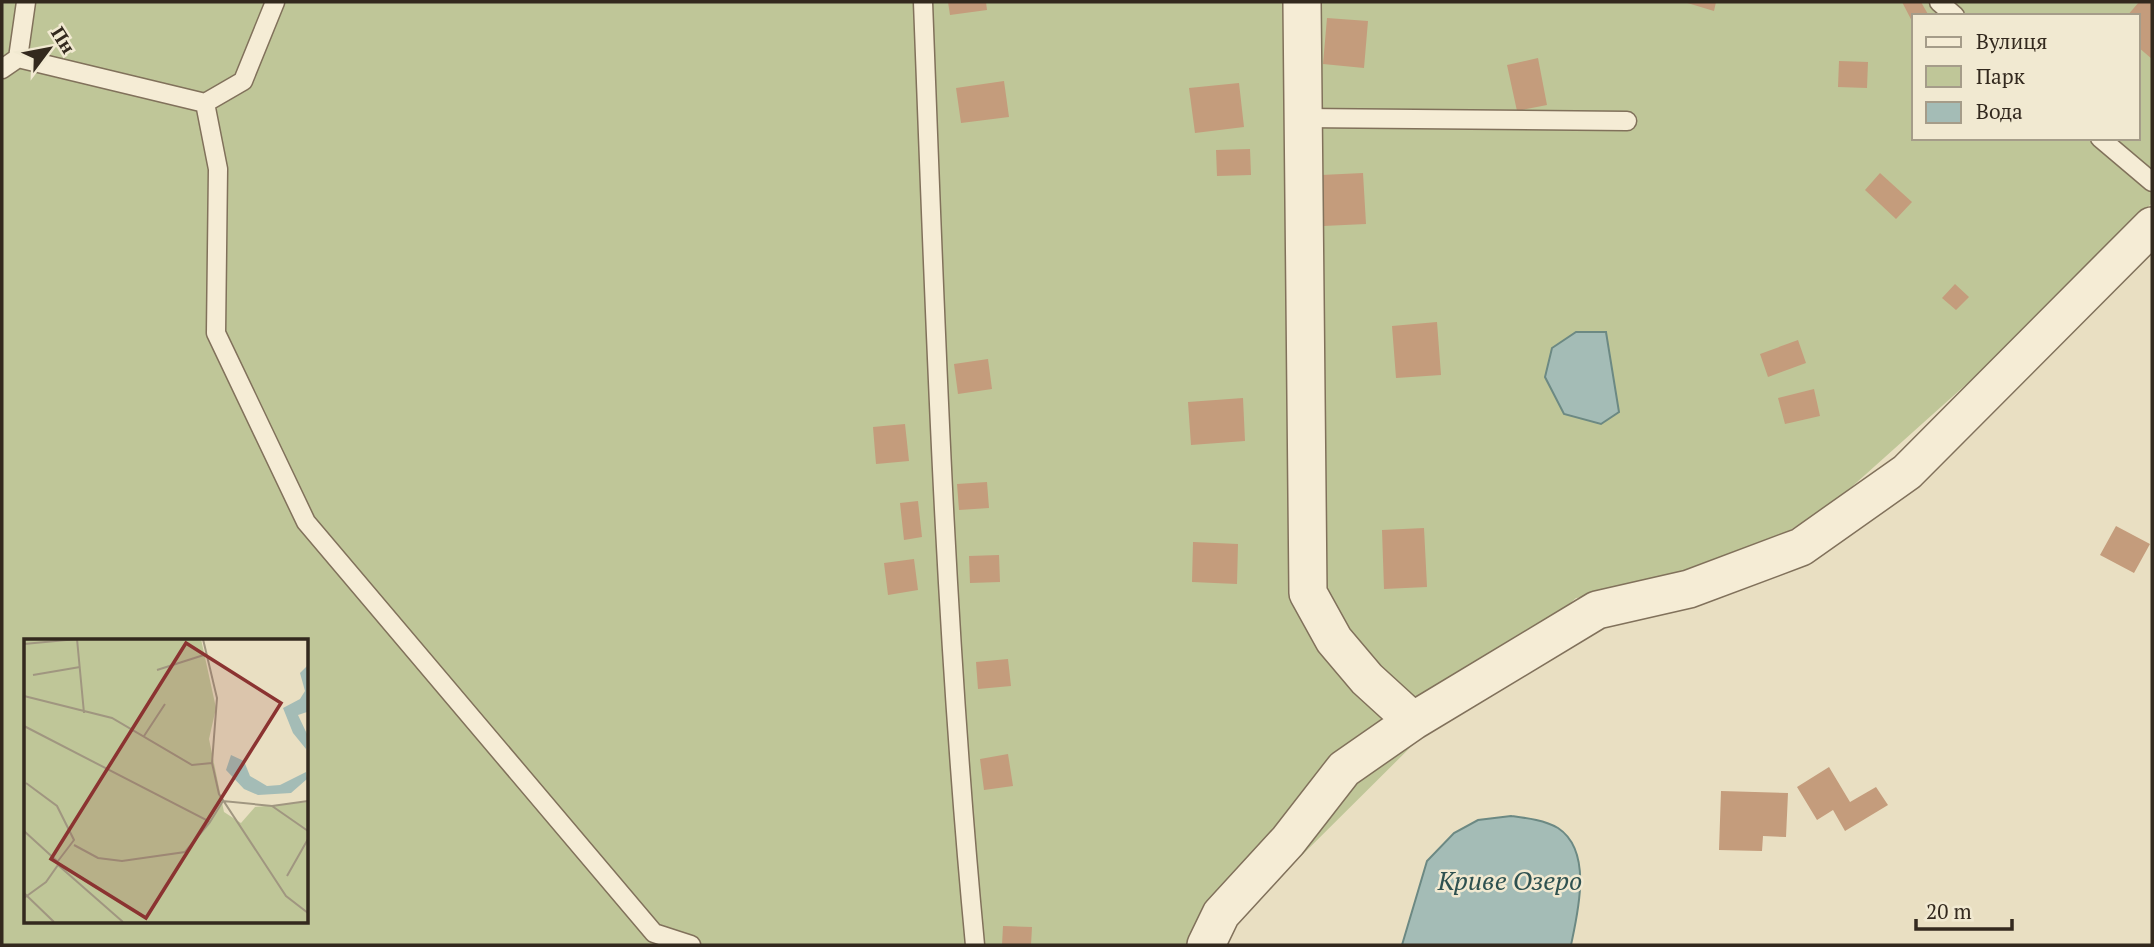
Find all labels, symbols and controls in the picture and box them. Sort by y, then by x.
north arrow [14,14,84,84]
legend [1912,14,2140,140]
text: Пн [46,22,82,58]
text: Вулиця [1976,27,2047,55]
text: Парк [1976,62,2026,90]
text: Вода [1976,97,2023,125]
inset map [24,639,308,922]
water label: Криве Озеро [1437,863,1582,897]
scale bar [1916,888,2012,932]
text: 20 m [1926,897,1972,925]

